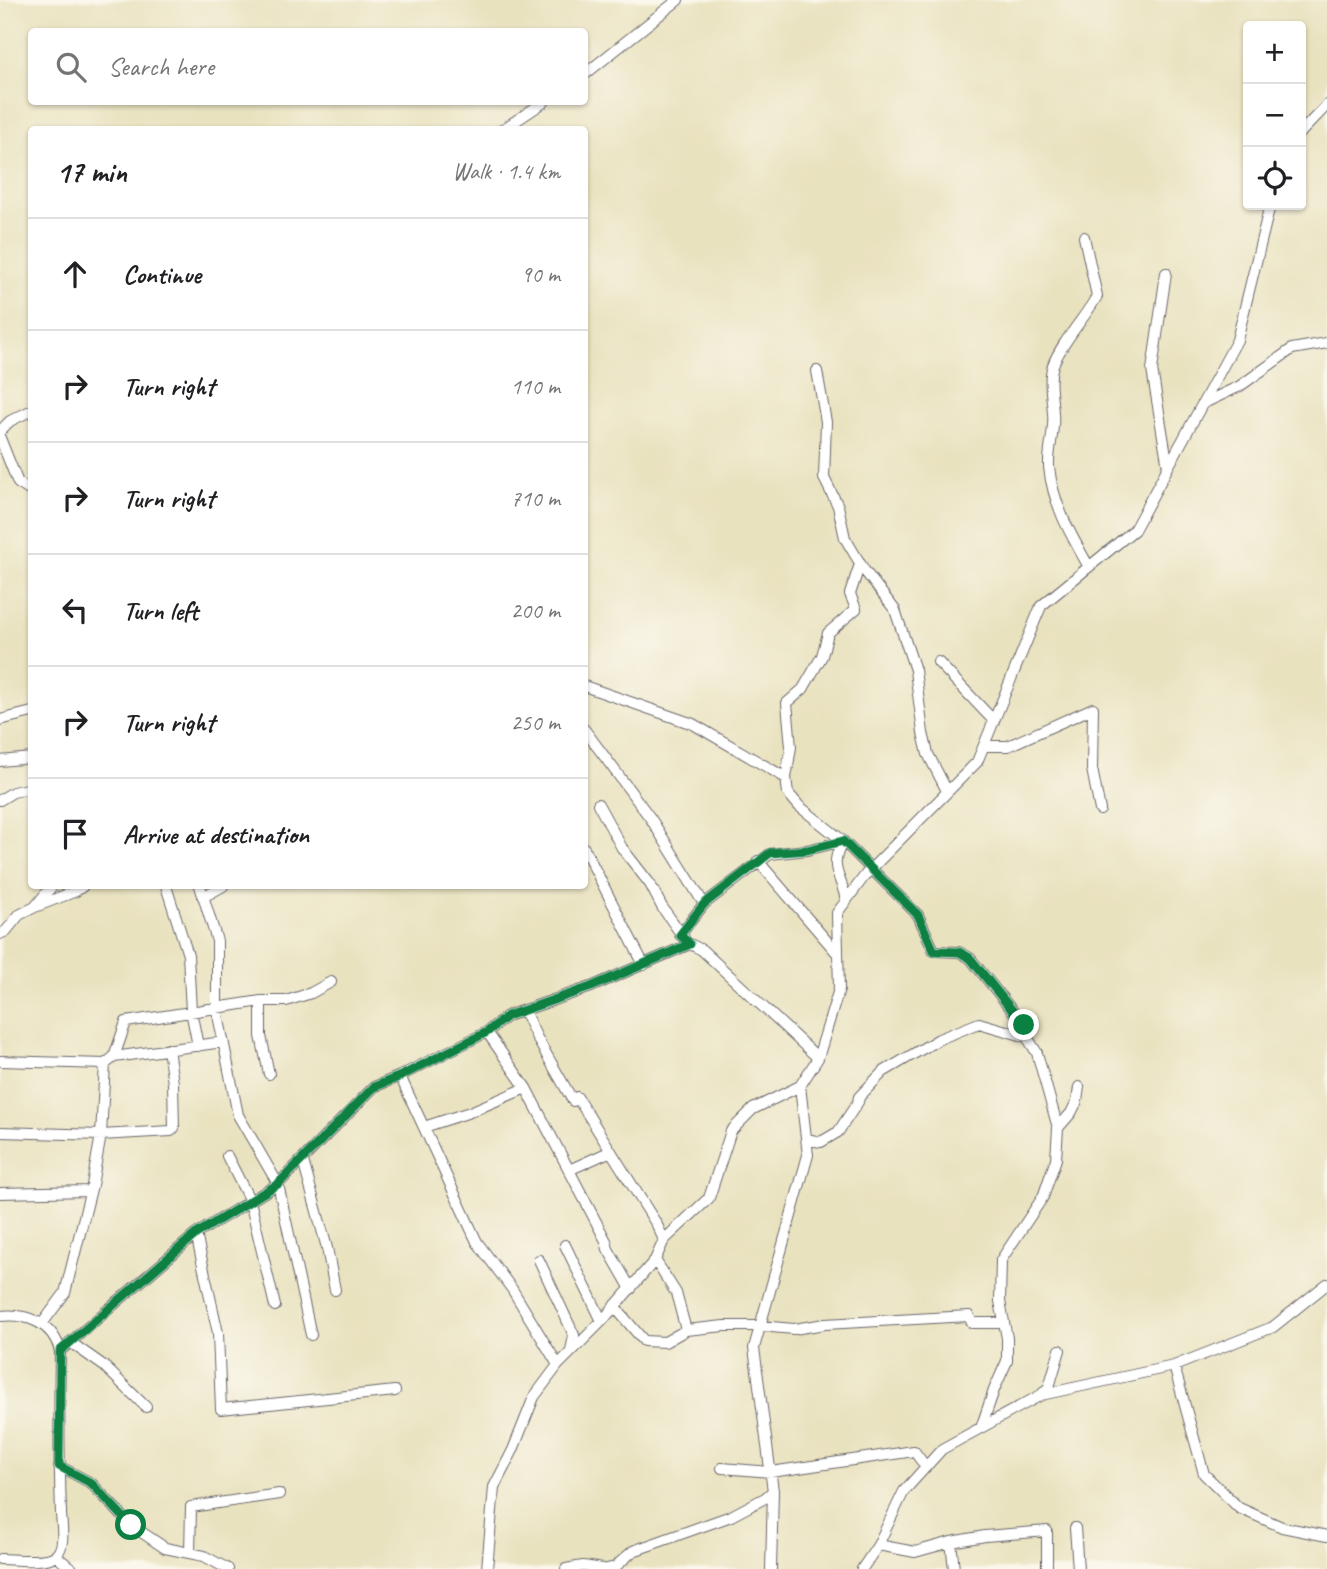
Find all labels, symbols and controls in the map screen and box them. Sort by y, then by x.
map controls [1243,21,1306,210]
button: + [1243,21,1306,84]
search box [28,28,588,105]
icon: search [52,48,90,86]
text: Search here [108,50,214,83]
button: − [1243,84,1306,147]
button: locate [1243,147,1306,210]
text: 17 min [56,153,127,191]
text: Walk · 1.4 km [452,157,560,186]
icon: ahead [56,255,94,293]
text: Continue [123,258,201,291]
text: 90 m [521,260,560,289]
icon: right [56,367,94,405]
text: Turn right [123,370,214,403]
text: 110 m [511,372,560,401]
icon: right [56,479,94,517]
text: Turn right [123,482,214,515]
text: 710 m [511,484,560,513]
icon: left [56,591,94,629]
text: Turn left [123,594,198,627]
text: 200 m [511,596,560,625]
icon: right [56,703,94,741]
text: Turn right [123,706,214,739]
text: 250 m [511,708,560,737]
icon: arrive [56,815,94,853]
text: Arrive at destination [123,818,309,851]
route end [1008,1009,1039,1040]
route start [115,1509,146,1540]

